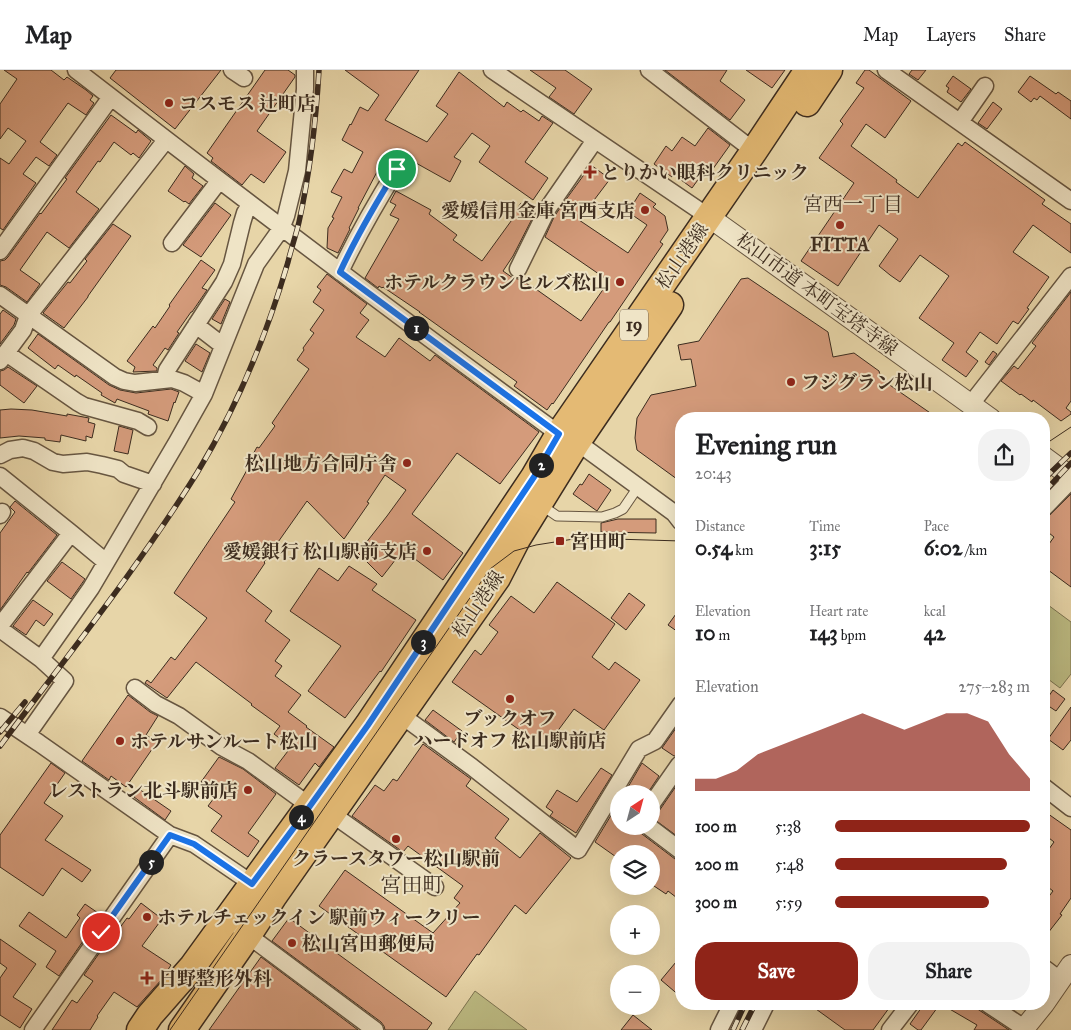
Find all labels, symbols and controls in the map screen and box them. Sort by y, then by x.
text: Map [25,20,72,50]
text: Map [863,24,898,46]
text: Layers [926,24,976,46]
text: Share [1004,24,1046,46]
place label: コスモス 辻町店 [179,92,316,115]
marker: コスモス 辻町店 [163,97,175,109]
pin [376,148,418,190]
icon: arrive [383,155,411,183]
place label: とりかい眼科クリニック [601,161,809,184]
marker: とりかい眼科クリニック [583,165,597,179]
district label: 宮西一丁目 [803,192,903,216]
place label: 愛媛信用金庫 宮西支店 [441,199,635,222]
marker: 愛媛信用金庫 宮西支店 [639,204,651,216]
street label: 松山港線 [651,218,713,294]
marker: FITTA [834,219,846,231]
street label: 松山市道 本町宝塔寺線 [732,228,902,360]
place label: FITTA [810,233,870,256]
place label: ホテルクラウンヒルズ松山 [384,271,610,294]
marker: ホテルクラウンヒルズ松山 [614,276,626,288]
road number: 19 [620,310,648,340]
pin: 1 [404,316,428,340]
text: 1 [414,320,419,337]
place label: フジグラン松山 [801,371,933,394]
marker: フジグラン松山 [785,376,797,388]
text: Evening run [695,427,837,462]
button: share [978,429,1030,481]
place label: 松山地方合同庁舎 [245,452,397,475]
pin: 2 [528,452,554,478]
marker: 松山地方合同庁舎 [401,457,413,469]
text: 2 [538,457,545,474]
text: 20:43 [695,464,732,483]
text: Distance [695,518,745,535]
text: Time [809,518,840,535]
text: Pace [924,518,949,535]
place label: 宮田町 [570,530,627,553]
marker: 宮田町 [554,535,566,547]
text: 0.54 [695,535,732,561]
text: 3:15 [809,535,841,561]
text: 6:02 [924,535,962,561]
place label: 愛媛銀行 松山駅前支店 [223,540,417,563]
text: km [732,542,753,559]
text: /km [962,542,987,559]
marker: 愛媛銀行 松山駅前支店 [421,545,433,557]
street label: 松山港線 [447,566,509,642]
text: Elevation [695,603,751,620]
text: Heart rate [809,603,868,620]
text: kcal [924,603,946,620]
text: 10 [695,620,715,646]
text: 143 [809,620,838,646]
text: 42 [924,620,946,646]
text: m [715,627,730,644]
text: bpm [838,627,866,644]
pin: 3 [410,630,436,654]
text: 3 [421,634,426,651]
text: Elevation [695,677,759,696]
text: 275–283 m [959,677,1030,696]
marker: ブックオフ ハードオフ 松山駅前店 [504,693,516,705]
place label: ブックオフ ハードオフ 松山駅前店 [414,707,606,752]
place label: ホテルサンルート松山 [130,730,318,753]
marker: ホテルサンルート松山 [114,735,126,747]
place label: レストラン北斗駅前店 [49,779,238,802]
marker: レストラン北斗駅前店 [242,784,254,796]
north arrow [610,785,660,835]
map controls [610,785,660,1015]
pin: 4 [288,804,314,830]
text: 4 [298,809,305,826]
text: 100 m [695,817,737,836]
text: 5:38 [775,817,801,836]
marker: クラースタワー松山駅前 [390,833,402,845]
button: layers [610,845,660,895]
place label: クラースタワー松山駅前 [292,847,500,870]
pin: 5 [138,850,164,874]
text: 5 [148,854,155,871]
text: 200 m [695,855,738,874]
text: 5:48 [775,855,804,874]
district label: 宮田町 [381,872,444,898]
text: 300 m [695,893,737,912]
text: 5:59 [775,893,803,912]
button: + [610,905,660,955]
place label: ホテルチェックイン 駅前ウィークリー [157,906,480,929]
pin [80,911,122,953]
marker: ホテルチェックイン 駅前ウィークリー [141,911,153,923]
icon: check [87,918,115,946]
place label: 松山宮田郵便局 [302,932,435,955]
marker: 松山宮田郵便局 [286,937,298,949]
button: Save [695,942,858,1000]
button: Share [868,942,1030,1000]
button: − [610,965,660,1015]
place label: 日野整形外科 [158,967,272,990]
marker: 日野整形外科 [140,971,154,985]

